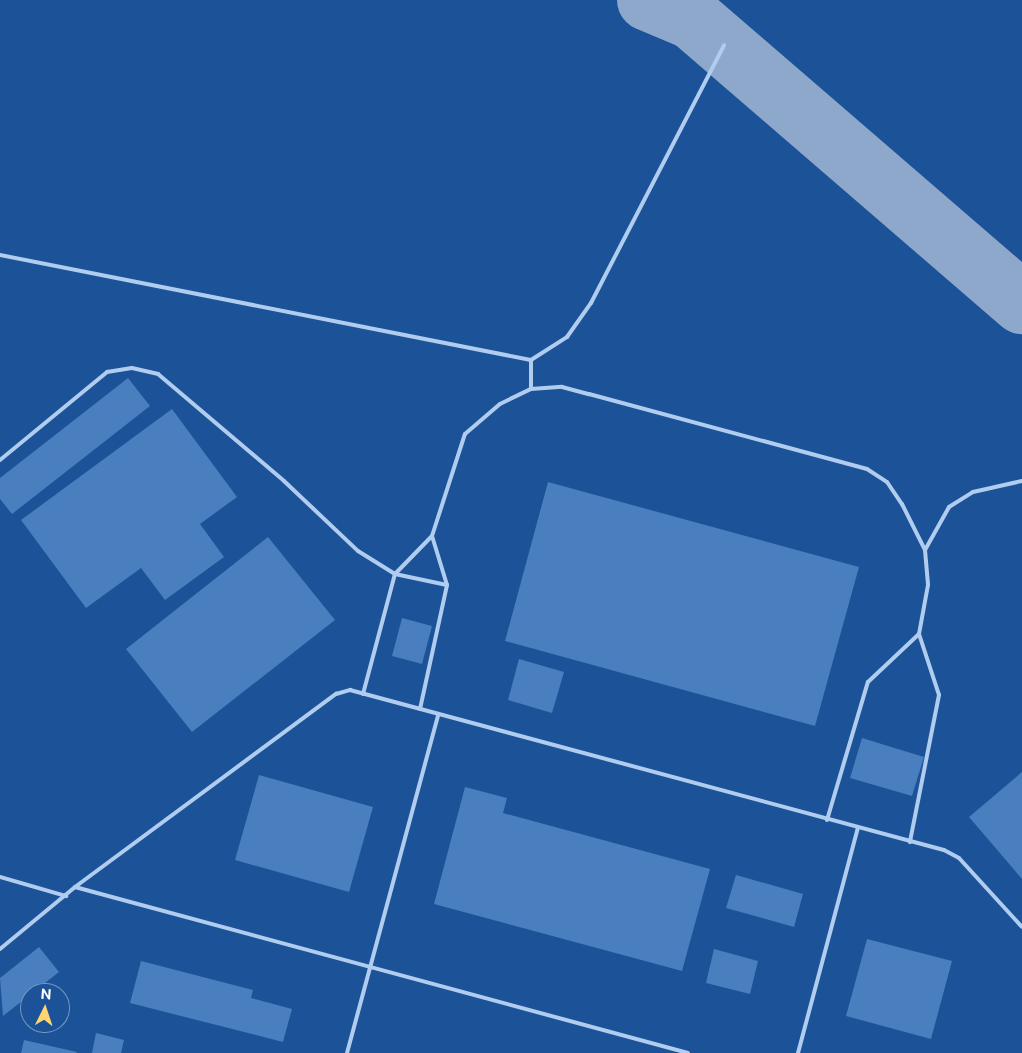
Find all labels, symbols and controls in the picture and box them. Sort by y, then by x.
north arrow [20,983,70,1033]
text: N [40,986,52,1002]

